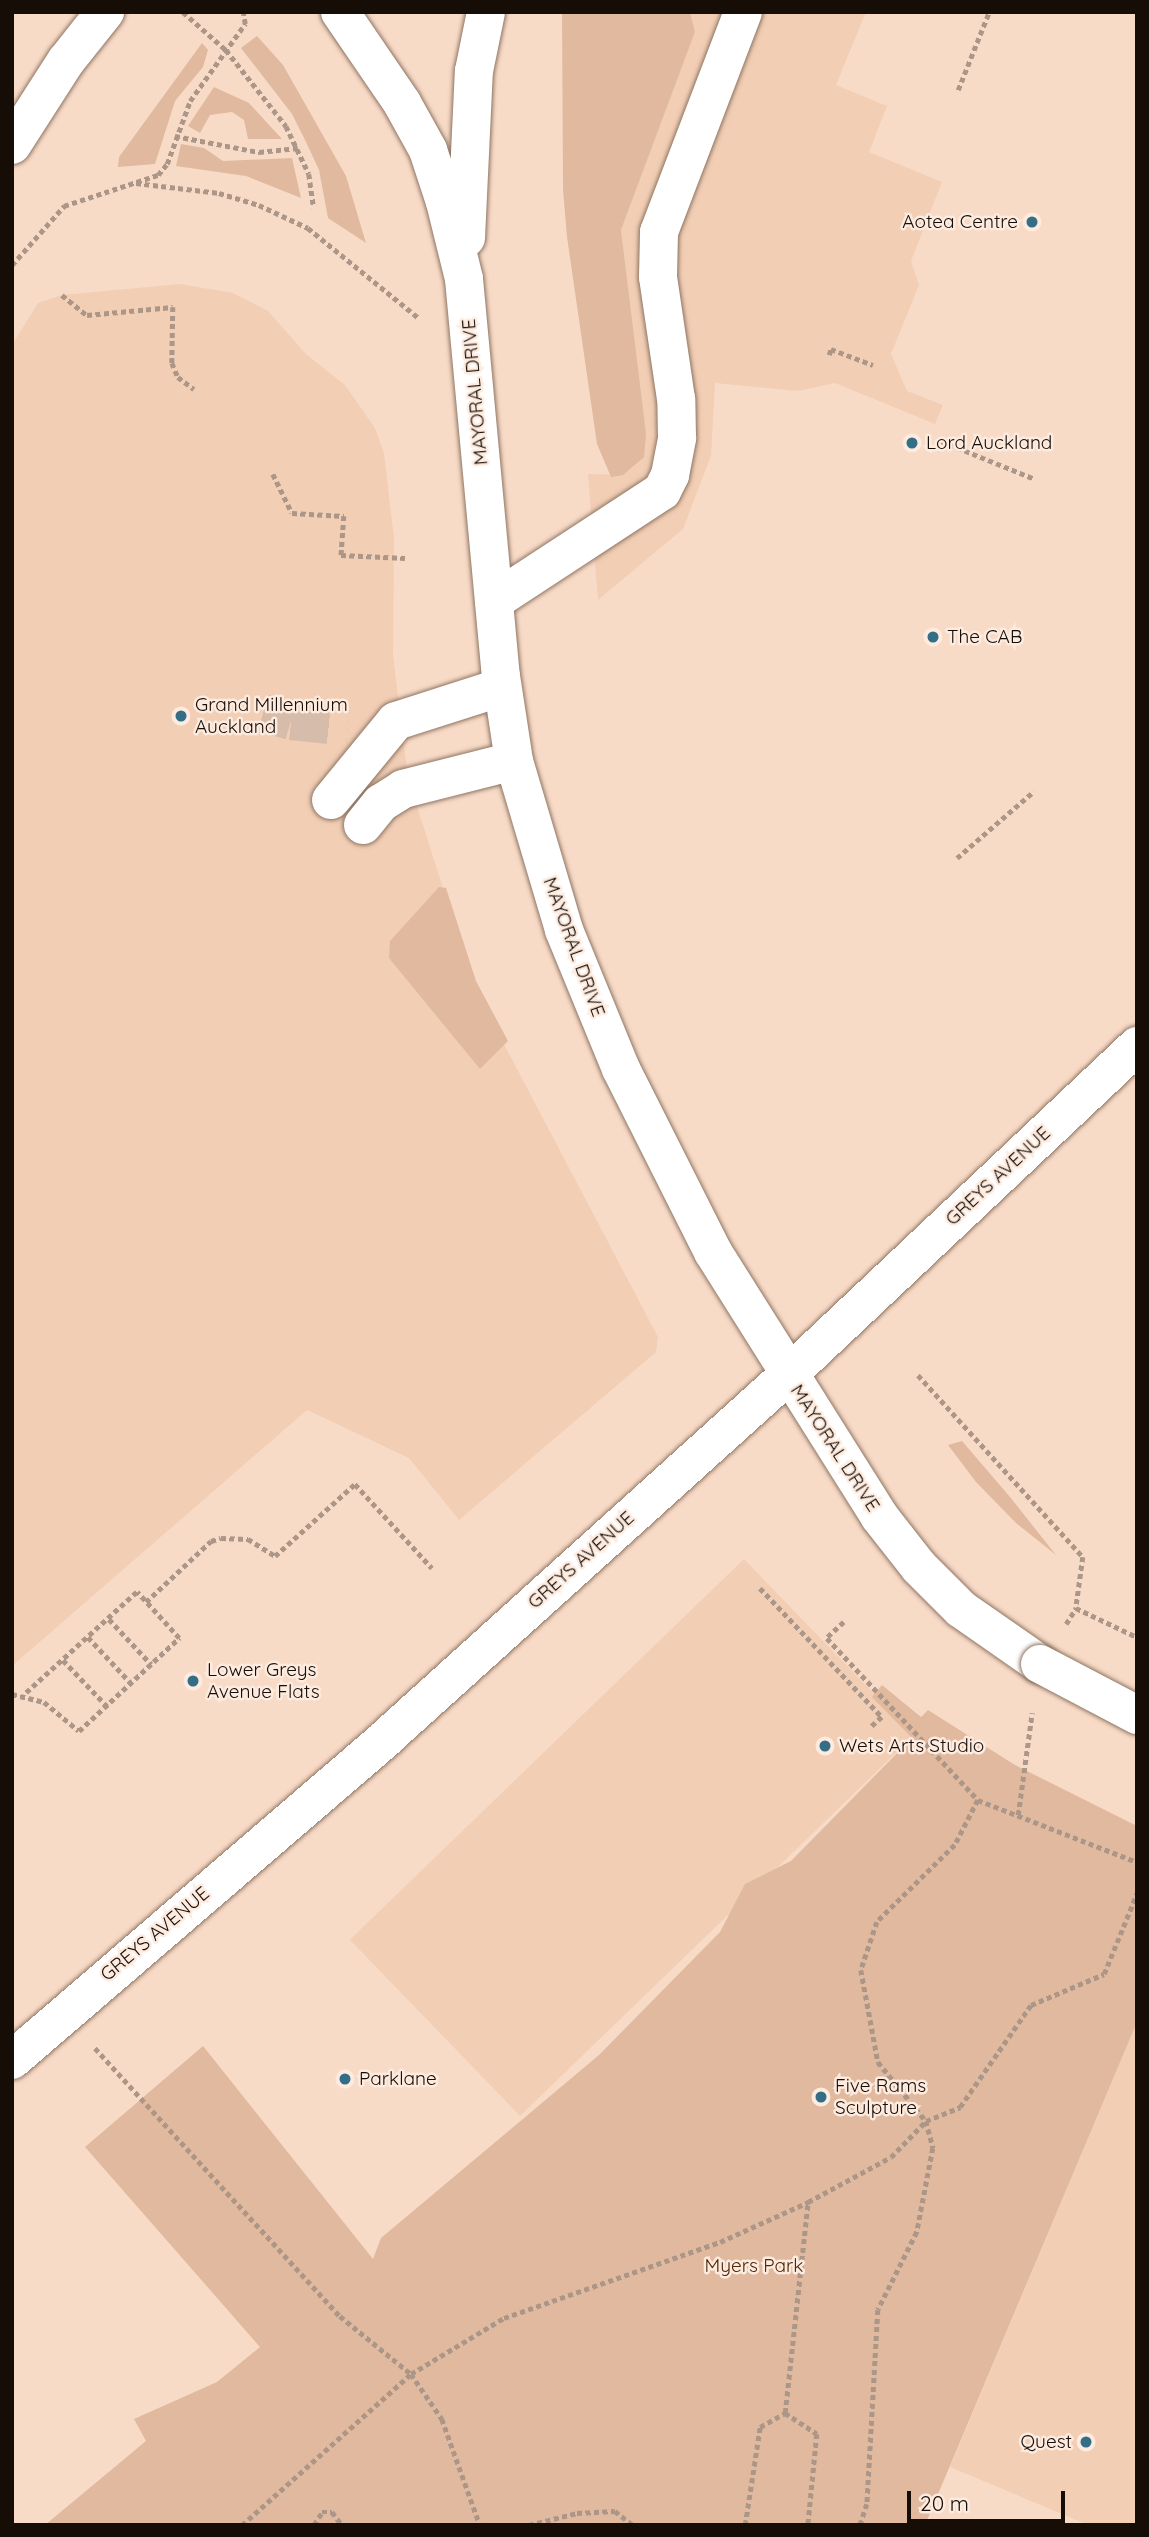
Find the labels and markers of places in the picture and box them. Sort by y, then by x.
place label: Aotea Centre [902,211,1018,233]
marker: Aotea Centre [1024,214,1040,230]
place label: Lord Auckland [926,432,1052,454]
marker: Lord Auckland [904,435,920,451]
place label: The CAB [947,626,1022,648]
marker: The CAB [925,629,941,645]
place label: Grand Millennium Auckland [195,694,348,738]
marker: Grand Millennium Auckland [173,708,189,724]
place label: Lower Greys Avenue Flats [207,1659,320,1703]
marker: Lower Greys Avenue Flats [185,1673,201,1689]
place label: Wets Arts Studio [839,1735,984,1757]
marker: Wets Arts Studio [817,1738,833,1754]
place label: Parklane [359,2068,437,2090]
marker: Parklane [337,2071,353,2087]
place label: Five Rams Sculpture [835,2075,926,2119]
marker: Five Rams Sculpture [813,2089,829,2105]
place label: Quest [1020,2431,1072,2453]
marker: Quest [1078,2434,1094,2450]

